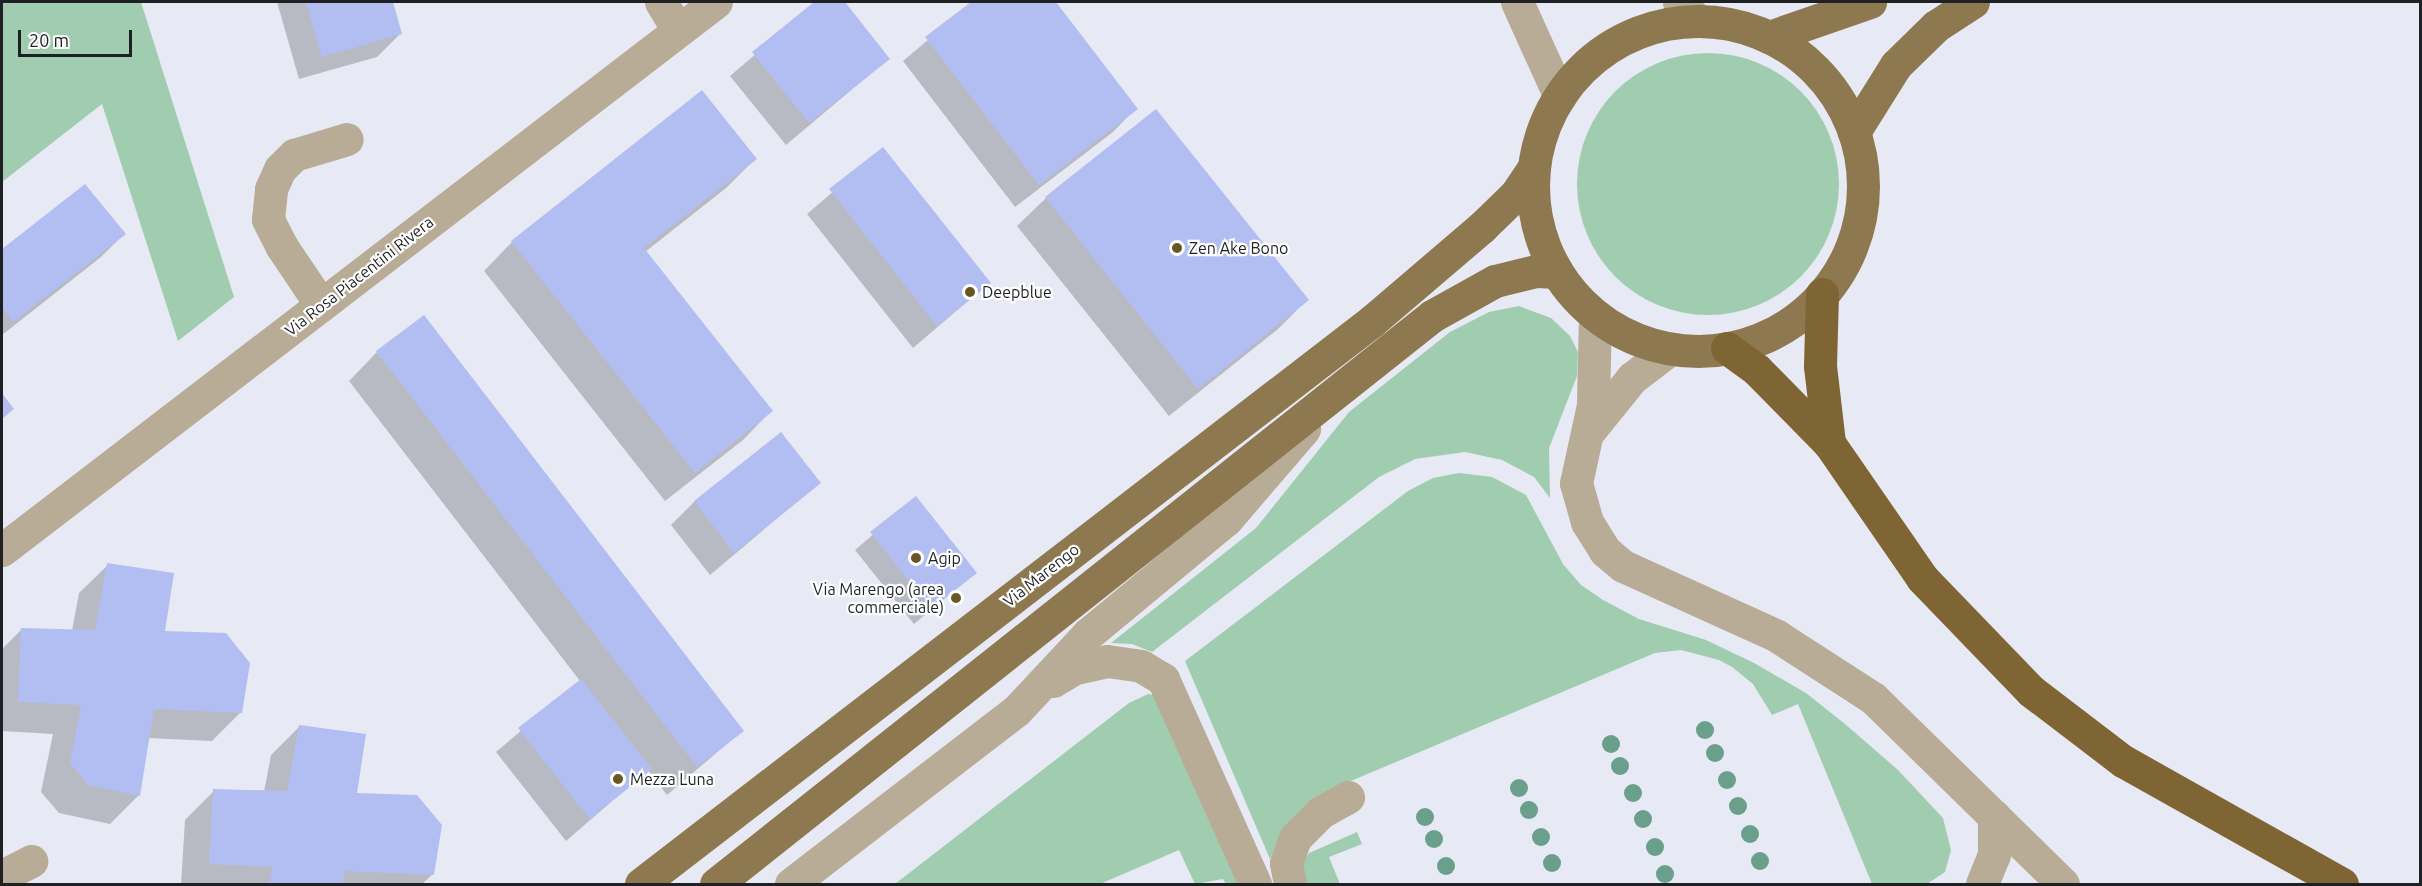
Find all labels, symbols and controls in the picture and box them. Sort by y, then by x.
scale bar [21,18,135,56]
text: 20 m [29,30,69,50]
street label: Via Rosa Piacentini Rivera [281,212,437,340]
place label: Zen Ake Bono [1189,238,1288,258]
marker: Zen Ake Bono [1170,241,1184,255]
place label: Deepblue [982,282,1052,302]
marker: Deepblue [963,285,977,299]
street label: Via Marengo [999,539,1083,611]
place label: Agip [928,548,961,568]
marker: Agip [909,551,923,565]
place label: Via Marengo (area commerciale) [813,579,944,617]
marker: Via Marengo (area commerciale) [949,591,963,605]
place label: Mezza Luna [630,769,714,789]
marker: Mezza Luna [611,772,625,786]

